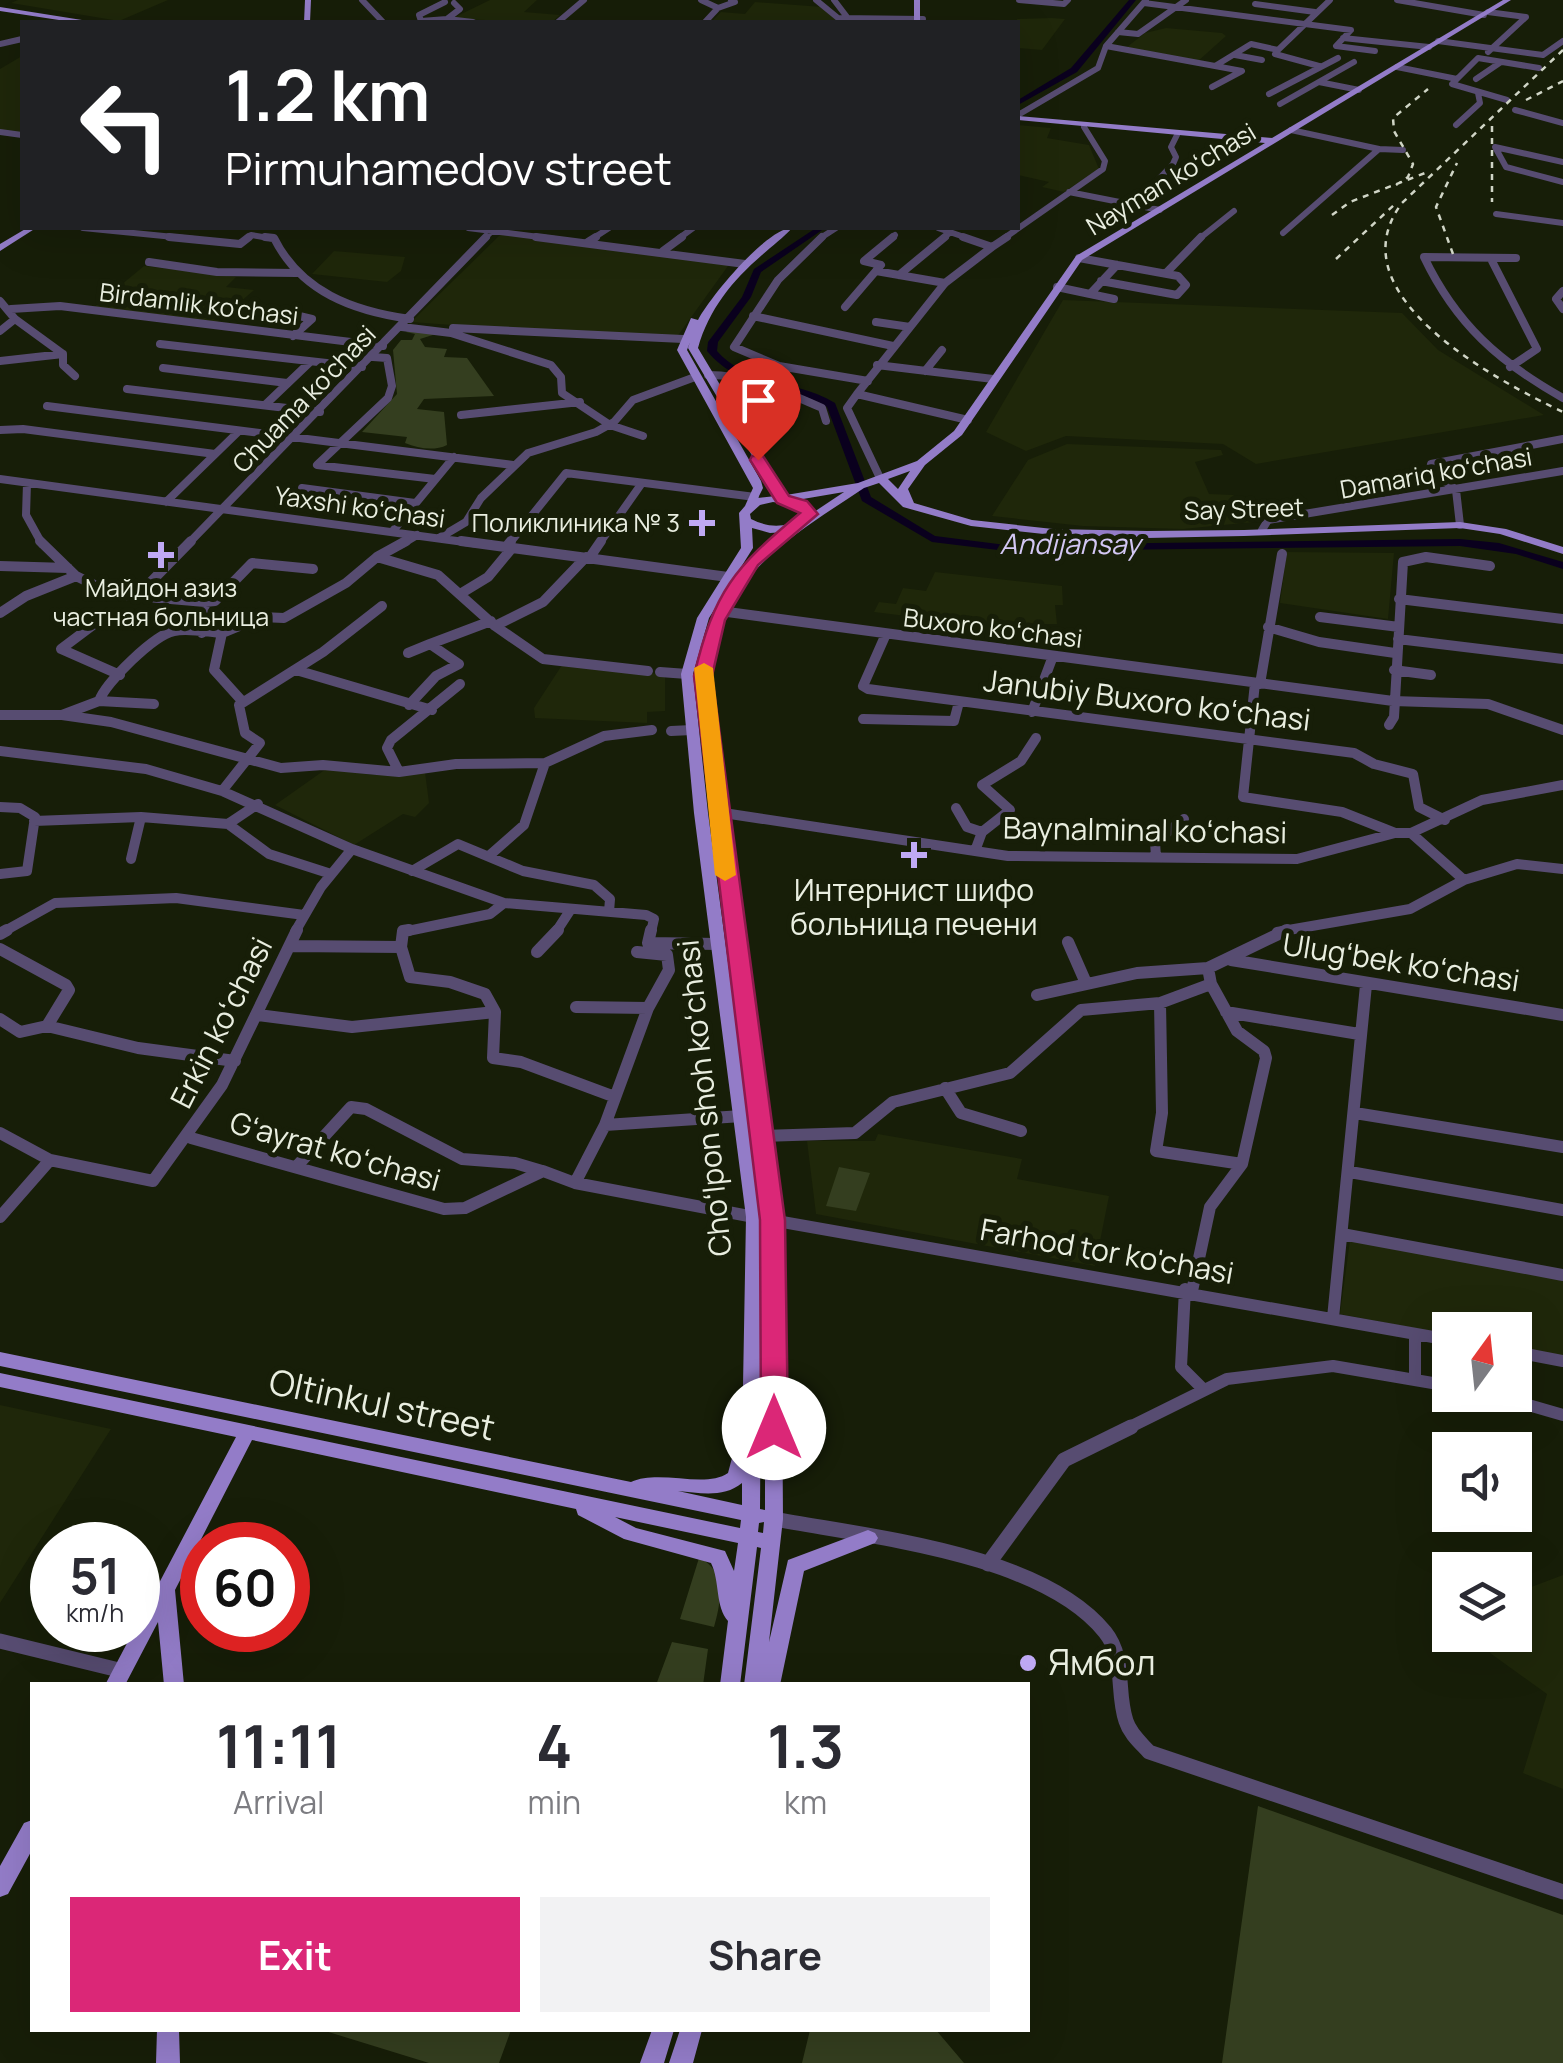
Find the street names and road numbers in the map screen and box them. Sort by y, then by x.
street label: Nayman koʻchasi [1079,114,1262,243]
street label: Birdamlik ko'chasi [98,274,301,333]
street label: Chuama ko'chasi [224,317,383,480]
street label: Damariq koʻchasi [1337,438,1535,507]
street label: Yaxshi koʻchasi [273,477,448,536]
street label: Say Street [1183,489,1305,528]
street label: Buxoro koʻchasi [901,599,1085,656]
street label: Janubiy Buxoro koʻchasi [981,659,1313,740]
street label: Baynalminal koʻchasi [1003,807,1287,852]
street label: Ulugʻbek koʻchasi [1280,923,1523,1000]
street label: Erkin koʻchasi [160,930,281,1115]
street label: Choʻlpon shoh koʻchasi [667,938,741,1258]
street label: Gʻayrat koʻchasi [225,1101,445,1200]
street label: Farhod tor ko'chasi [977,1208,1237,1293]
street label: Oltinkul street [265,1357,499,1451]

